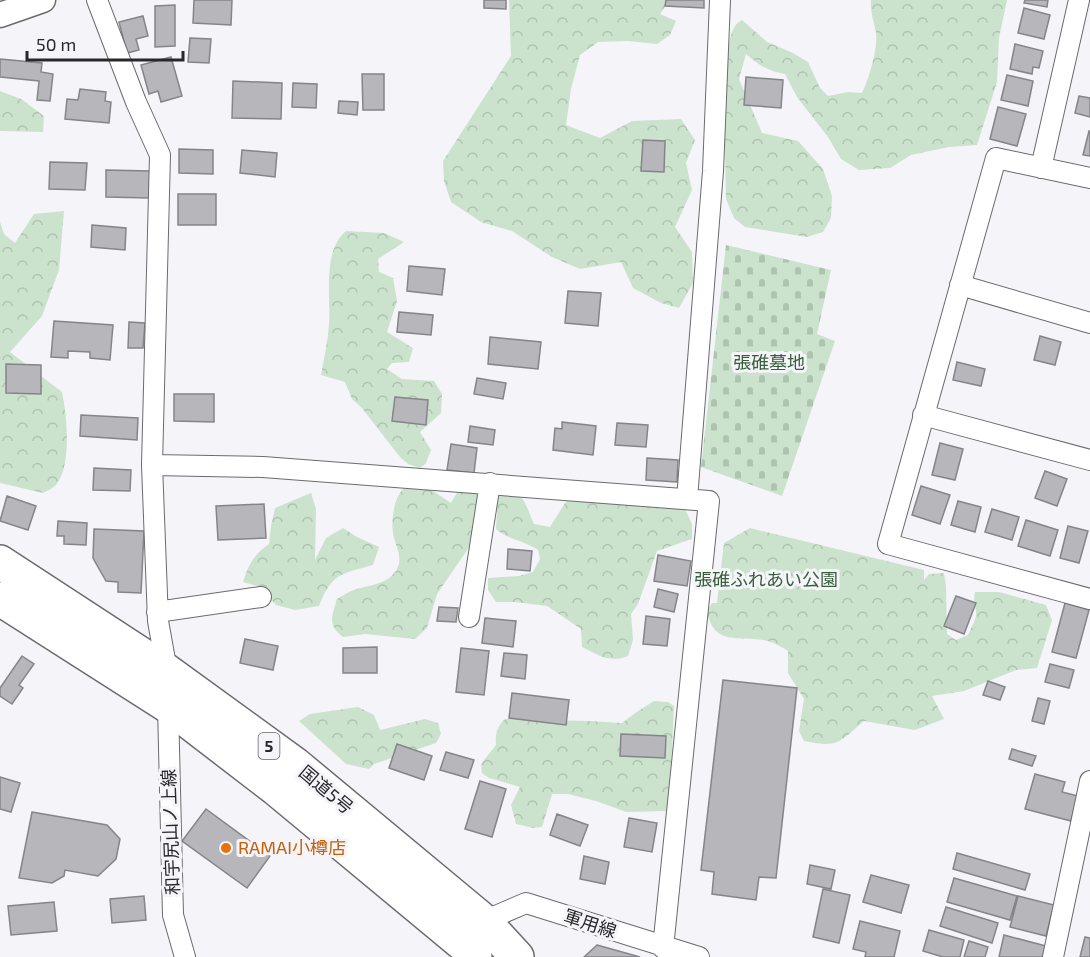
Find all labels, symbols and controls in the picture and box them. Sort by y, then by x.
scale bar [27,24,183,62]
text: 50 m [36,33,76,55]
park label: 張碓墓地 [733,351,805,373]
park label: 張碓ふれあい公園 [694,568,838,590]
road number: 5 [258,733,280,759]
street label: 国道5号 [295,760,358,818]
street label: 和宇尻山ノ上線 [157,769,183,895]
place label: RAMAI小樽店 [238,836,346,858]
marker: RAMAI小樽店 [219,841,233,855]
street label: 軍用線 [561,904,619,942]

